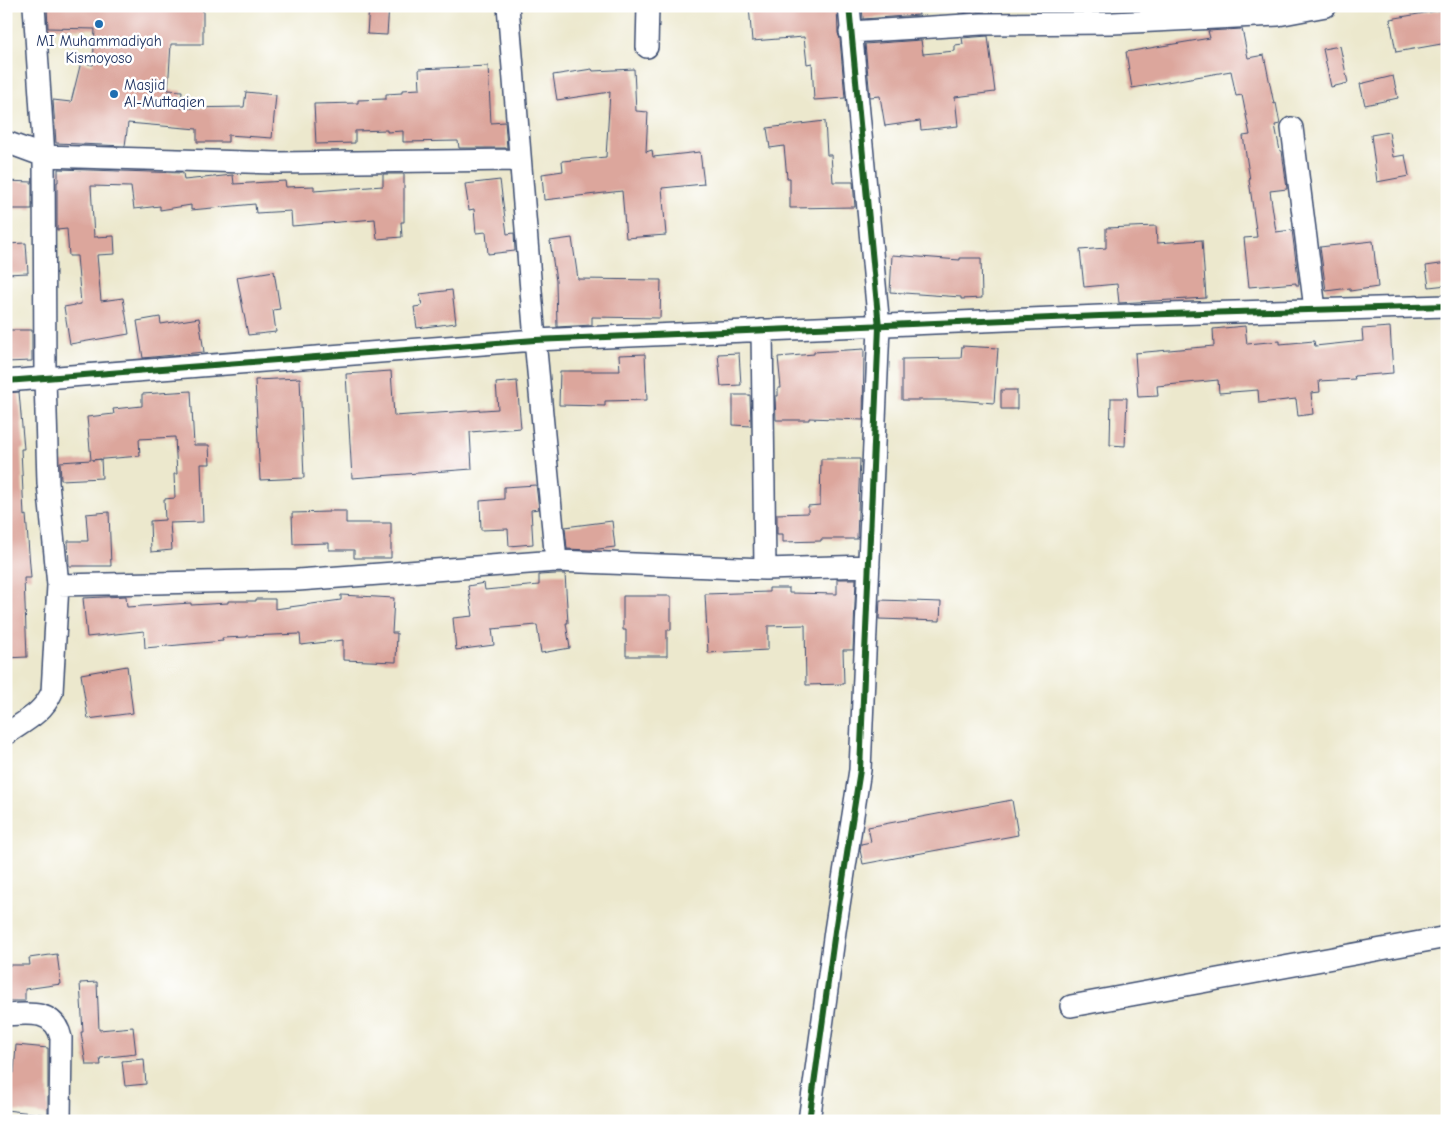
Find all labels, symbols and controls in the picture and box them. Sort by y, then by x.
marker: MI Muhammadiyah Kismoyoso [93,18,105,30]
place label: MI Muhammadiyah Kismoyoso [36,32,162,67]
place label: Masjid Al-Muttaqien [124,76,205,111]
marker: Masjid Al-Muttaqien [108,88,120,100]

